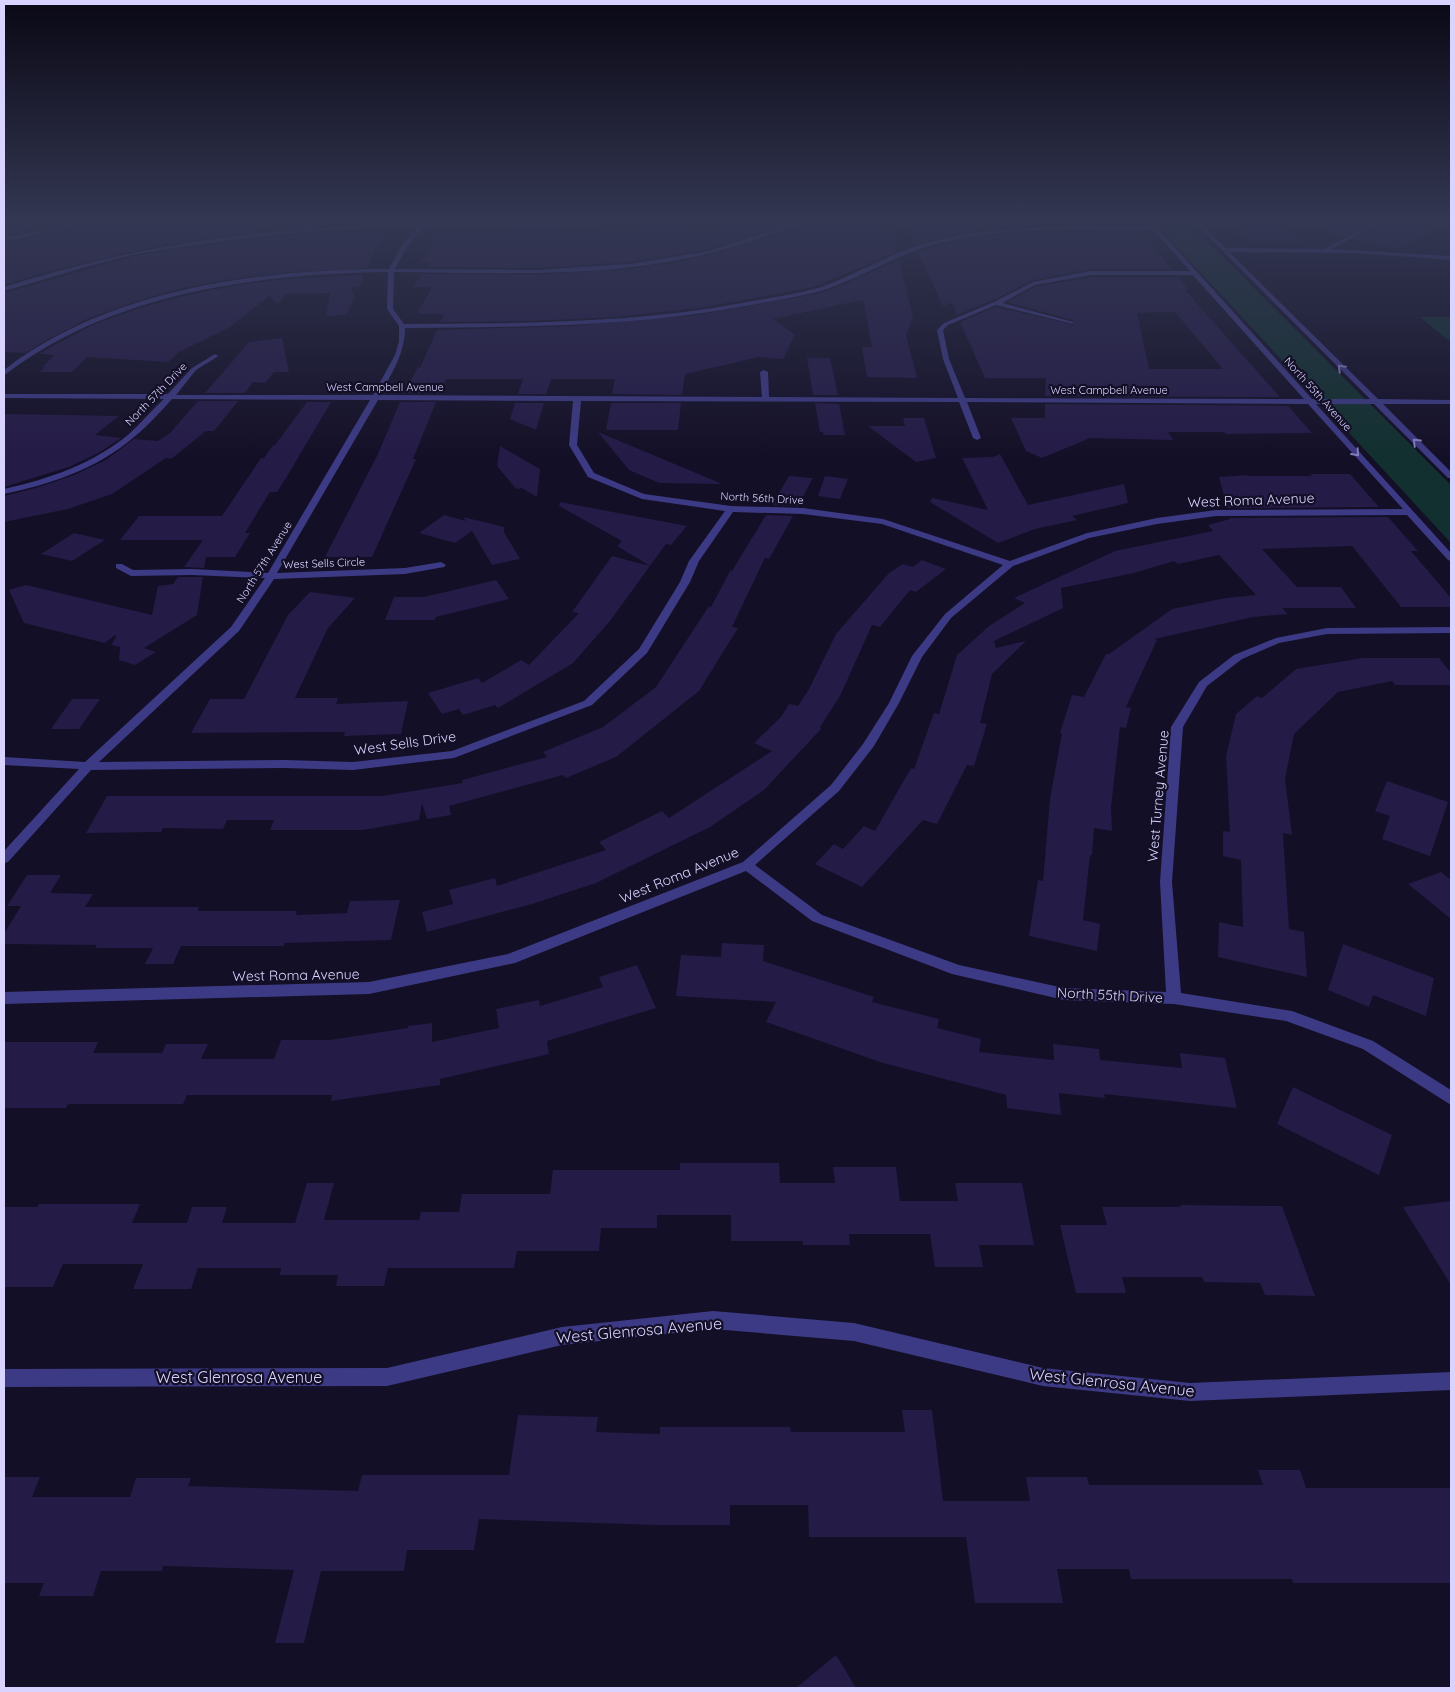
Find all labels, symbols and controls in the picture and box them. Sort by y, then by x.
street label: North 55th Avenue [1281,354,1355,434]
street label: North 57th Drive [122,359,190,429]
one-way arrow [1338,365,1347,374]
street label: West Campbell Avenue [326,380,444,394]
street label: West Campbell Avenue [1050,383,1168,397]
one-way arrow [1413,439,1422,448]
one-way arrow [1351,448,1360,457]
street label: North 56th Drive [720,489,804,507]
street label: West Roma Avenue [1187,489,1315,511]
street label: North 57th Avenue [233,518,295,606]
street label: West Sells Circle [283,555,365,571]
street label: West Sells Drive [353,727,457,759]
street label: West Turney Avenue [1143,729,1173,863]
street label: West Roma Avenue [617,843,741,907]
street label: West Roma Avenue [232,965,360,985]
street label: North 55th Drive [1057,983,1164,1007]
street label: West Glenrosa Avenue [555,1313,723,1347]
street label: West Glenrosa Avenue [1028,1363,1196,1401]
street label: West Glenrosa Avenue [156,1367,322,1387]

